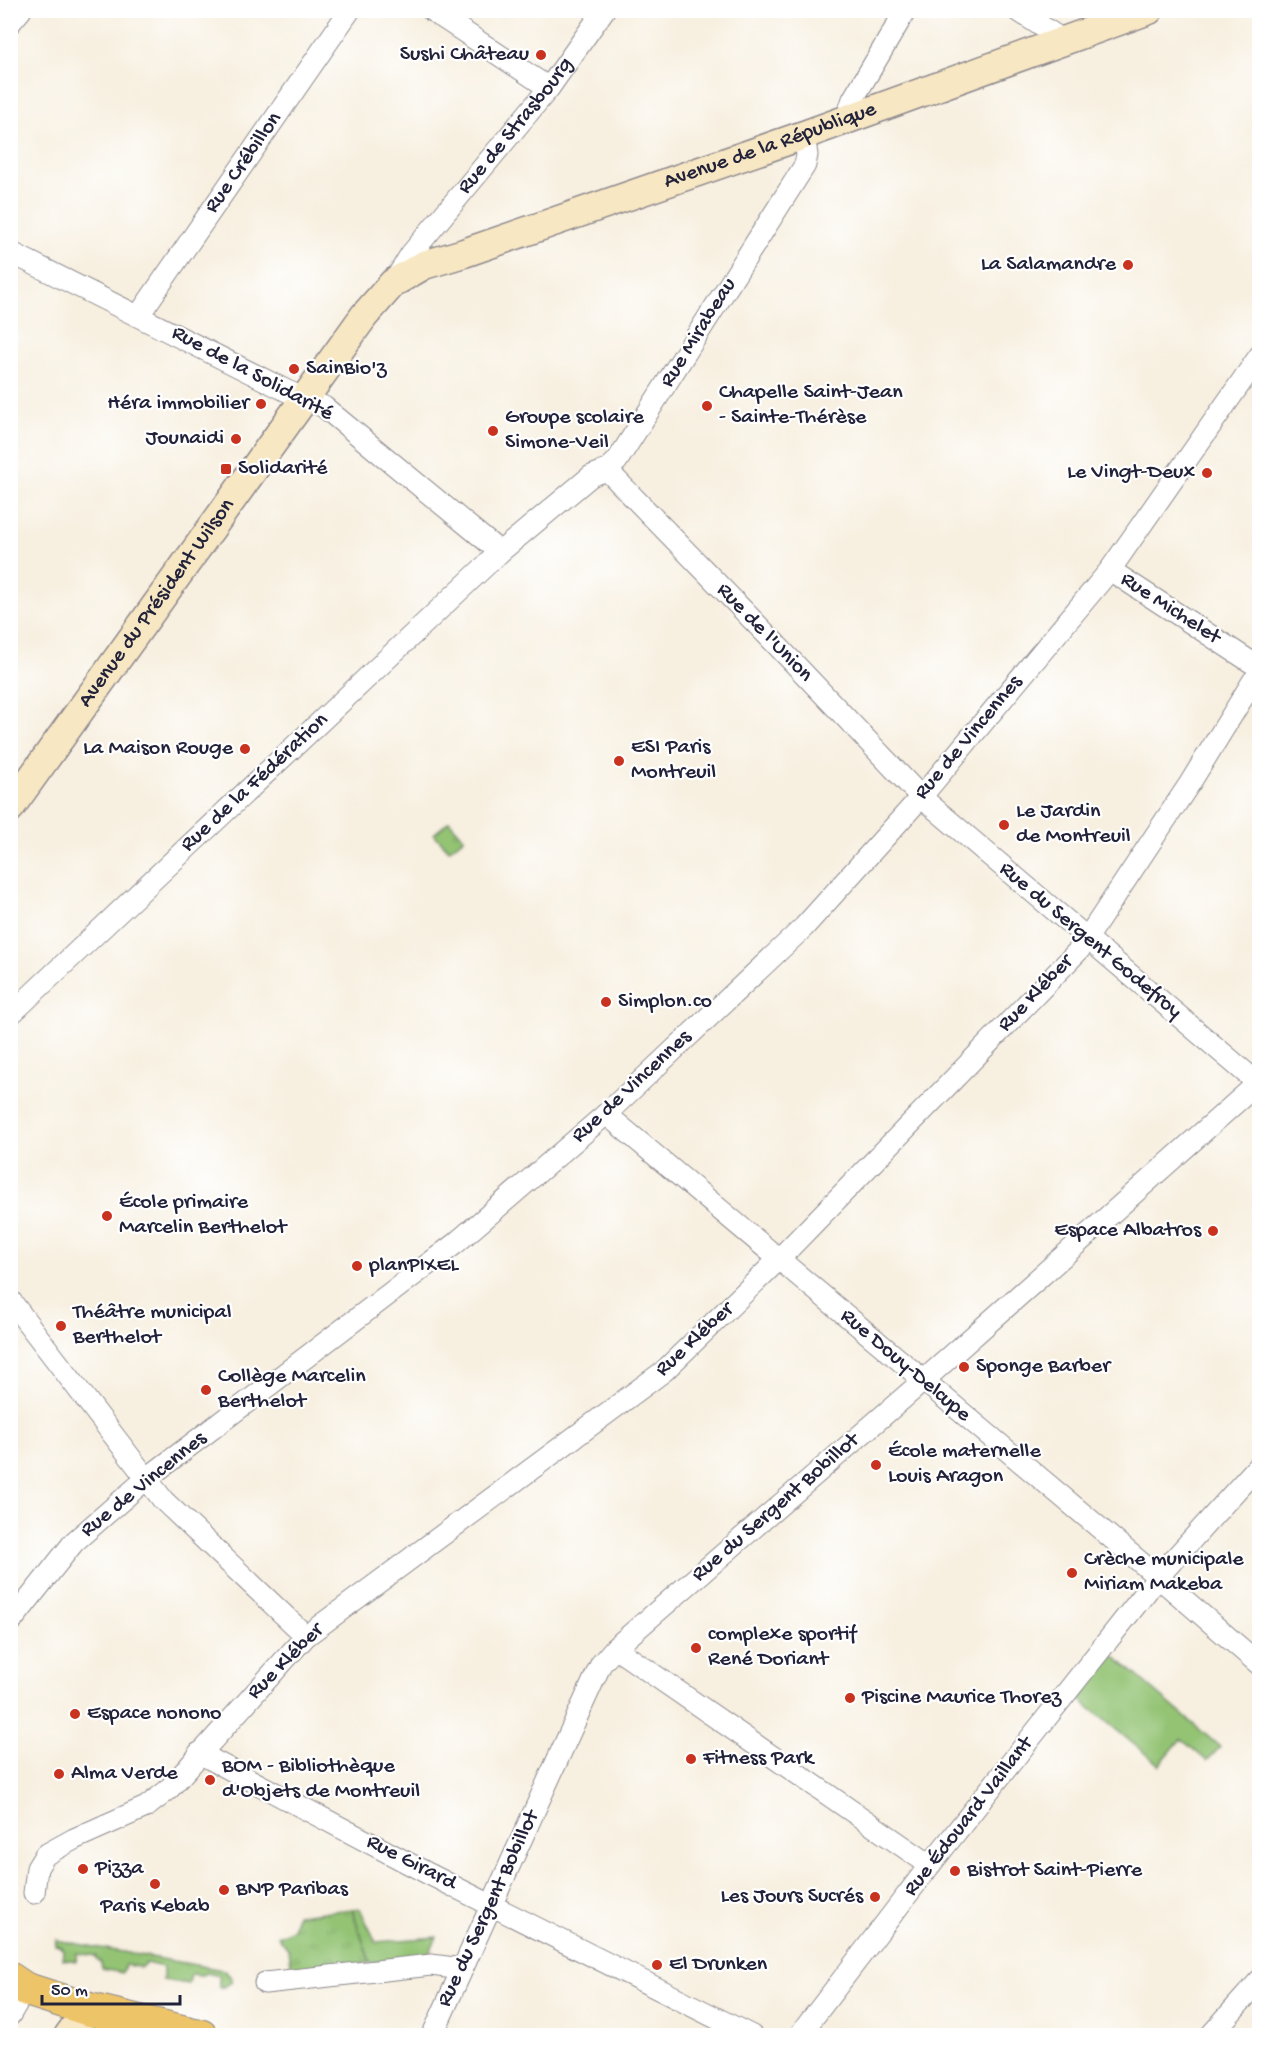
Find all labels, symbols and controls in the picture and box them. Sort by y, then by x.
place label: Sushi Château [400,42,529,68]
marker: Sushi Château [534,48,548,62]
street label: Rue de Strasbourg [453,53,579,200]
street label: Avenue de la République [661,97,881,196]
street label: Rue Crébillon [200,107,289,219]
place label: La Salamandre [981,252,1117,278]
marker: La Salamandre [1121,258,1135,272]
street label: Rue Mirabeau [655,274,743,392]
street label: Rue de la Solidarité [167,320,338,428]
place label: SainBio'z [306,356,388,382]
marker: SainBio'z [287,362,301,376]
place label: Chapelle Saint-Jean - Sainte-Thérèse [719,380,903,431]
place label: Héra immobilier [107,391,251,417]
marker: Héra immobilier [254,397,268,411]
marker: Chapelle Saint-Jean - Sainte-Thérèse [700,399,714,413]
place label: Groupe scolaire Simone-Veil [505,405,644,456]
marker: Groupe scolaire Simone-Veil [486,424,500,438]
place label: Jounaidi [146,426,224,452]
marker: Jounaidi [229,432,243,446]
place label: Solidarité [238,456,328,482]
place label: Le Vingt-Deux [1067,460,1195,486]
marker: Solidarité [219,462,233,476]
marker: Le Vingt-Deux [1200,466,1214,480]
street label: Avenue du Président Wilson [73,493,241,713]
street label: Rue Michelet [1115,567,1227,652]
street label: Rue de l'Union [710,578,818,688]
street label: Rue de Vincennes [909,670,1029,806]
street label: Rue de la Fédération [176,707,335,858]
place label: ESI Paris Montreuil [631,735,716,786]
place label: La Maison Rouge [83,736,234,762]
marker: La Maison Rouge [238,742,252,756]
marker: ESI Paris Montreuil [612,754,626,768]
place label: Le Jardin de Montreuil [1016,799,1131,850]
marker: Le Jardin de Montreuil [997,818,1011,832]
street label: Rue du Sergent Godefroy [993,857,1187,1025]
street label: Rue Kléber [993,948,1081,1038]
place label: Simplon.co [618,989,712,1015]
marker: Simplon.co [599,995,613,1009]
street label: Rue de Vincennes [567,1024,698,1149]
place label: École primaire Marcelin Berthelot [119,1190,288,1241]
marker: École primaire Marcelin Berthelot [100,1209,114,1223]
place label: Espace Albatros [1054,1218,1202,1244]
marker: Espace Albatros [1206,1224,1220,1238]
place label: planPIXEL [368,1253,459,1279]
marker: planPIXEL [350,1259,364,1273]
street label: Rue Kléber [650,1296,741,1383]
place label: Théâtre municipal Berthelot [71,1300,232,1351]
street label: Rue Douy-Delcupe [834,1304,976,1429]
marker: Théâtre municipal Berthelot [54,1319,68,1333]
place label: Sponge Barber [976,1354,1112,1380]
marker: Sponge Barber [957,1360,971,1374]
place label: Collège Marcelin Berthelot [217,1364,366,1415]
marker: Collège Marcelin Berthelot [199,1383,213,1397]
street label: Rue de Vincennes [76,1426,213,1544]
street label: Rue du Sergent Bobillot [687,1427,867,1588]
place label: École maternelle Louis Aragon [888,1439,1041,1490]
marker: École maternelle Louis Aragon [869,1458,883,1472]
place label: Crèche municipale Miriam Makeba [1084,1547,1244,1598]
marker: Crèche municipale Miriam Makeba [1065,1566,1079,1580]
street label: Rue Kléber [242,1617,331,1706]
place label: complexe sportif René Doriant [708,1622,859,1673]
marker: complexe sportif René Doriant [689,1641,703,1655]
place label: Piscine Maurice Thorez [861,1685,1063,1711]
marker: Piscine Maurice Thorez [843,1691,857,1705]
place label: Espace nonono [87,1701,222,1727]
marker: Espace nonono [68,1707,82,1721]
street label: Rue Édouard Vaillant [899,1730,1041,1902]
place label: Fitness Park [702,1746,815,1772]
marker: Fitness Park [684,1752,698,1766]
place label: BOM - Bibliothèque d'Objets de Montreuil [221,1754,420,1805]
place label: Alma Verde [71,1761,178,1787]
marker: Alma Verde [52,1767,66,1781]
marker: BOM - Bibliothèque d'Objets de Montreuil [203,1773,217,1787]
street label: Rue du Sergent Bobillot [432,1805,547,2011]
street label: Rue Girard [362,1829,462,1898]
place label: Pizza [94,1856,144,1882]
place label: Bistrot Saint-Pierre [966,1858,1143,1884]
marker: Pizza [76,1862,90,1876]
marker: Bistrot Saint-Pierre [948,1864,962,1878]
marker: Paris Kebab [148,1877,162,1891]
place label: BNP Paribas [235,1877,349,1903]
marker: BNP Paribas [217,1883,231,1897]
place label: Les Jours Sucrés [721,1884,864,1910]
marker: Les Jours Sucrés [868,1890,882,1904]
place label: Paris Kebab [99,1894,210,1920]
place label: El Drunken [669,1952,768,1978]
marker: El Drunken [650,1958,664,1972]
scale bar [42,1968,180,2006]
text: 50 m [51,1981,88,2002]

